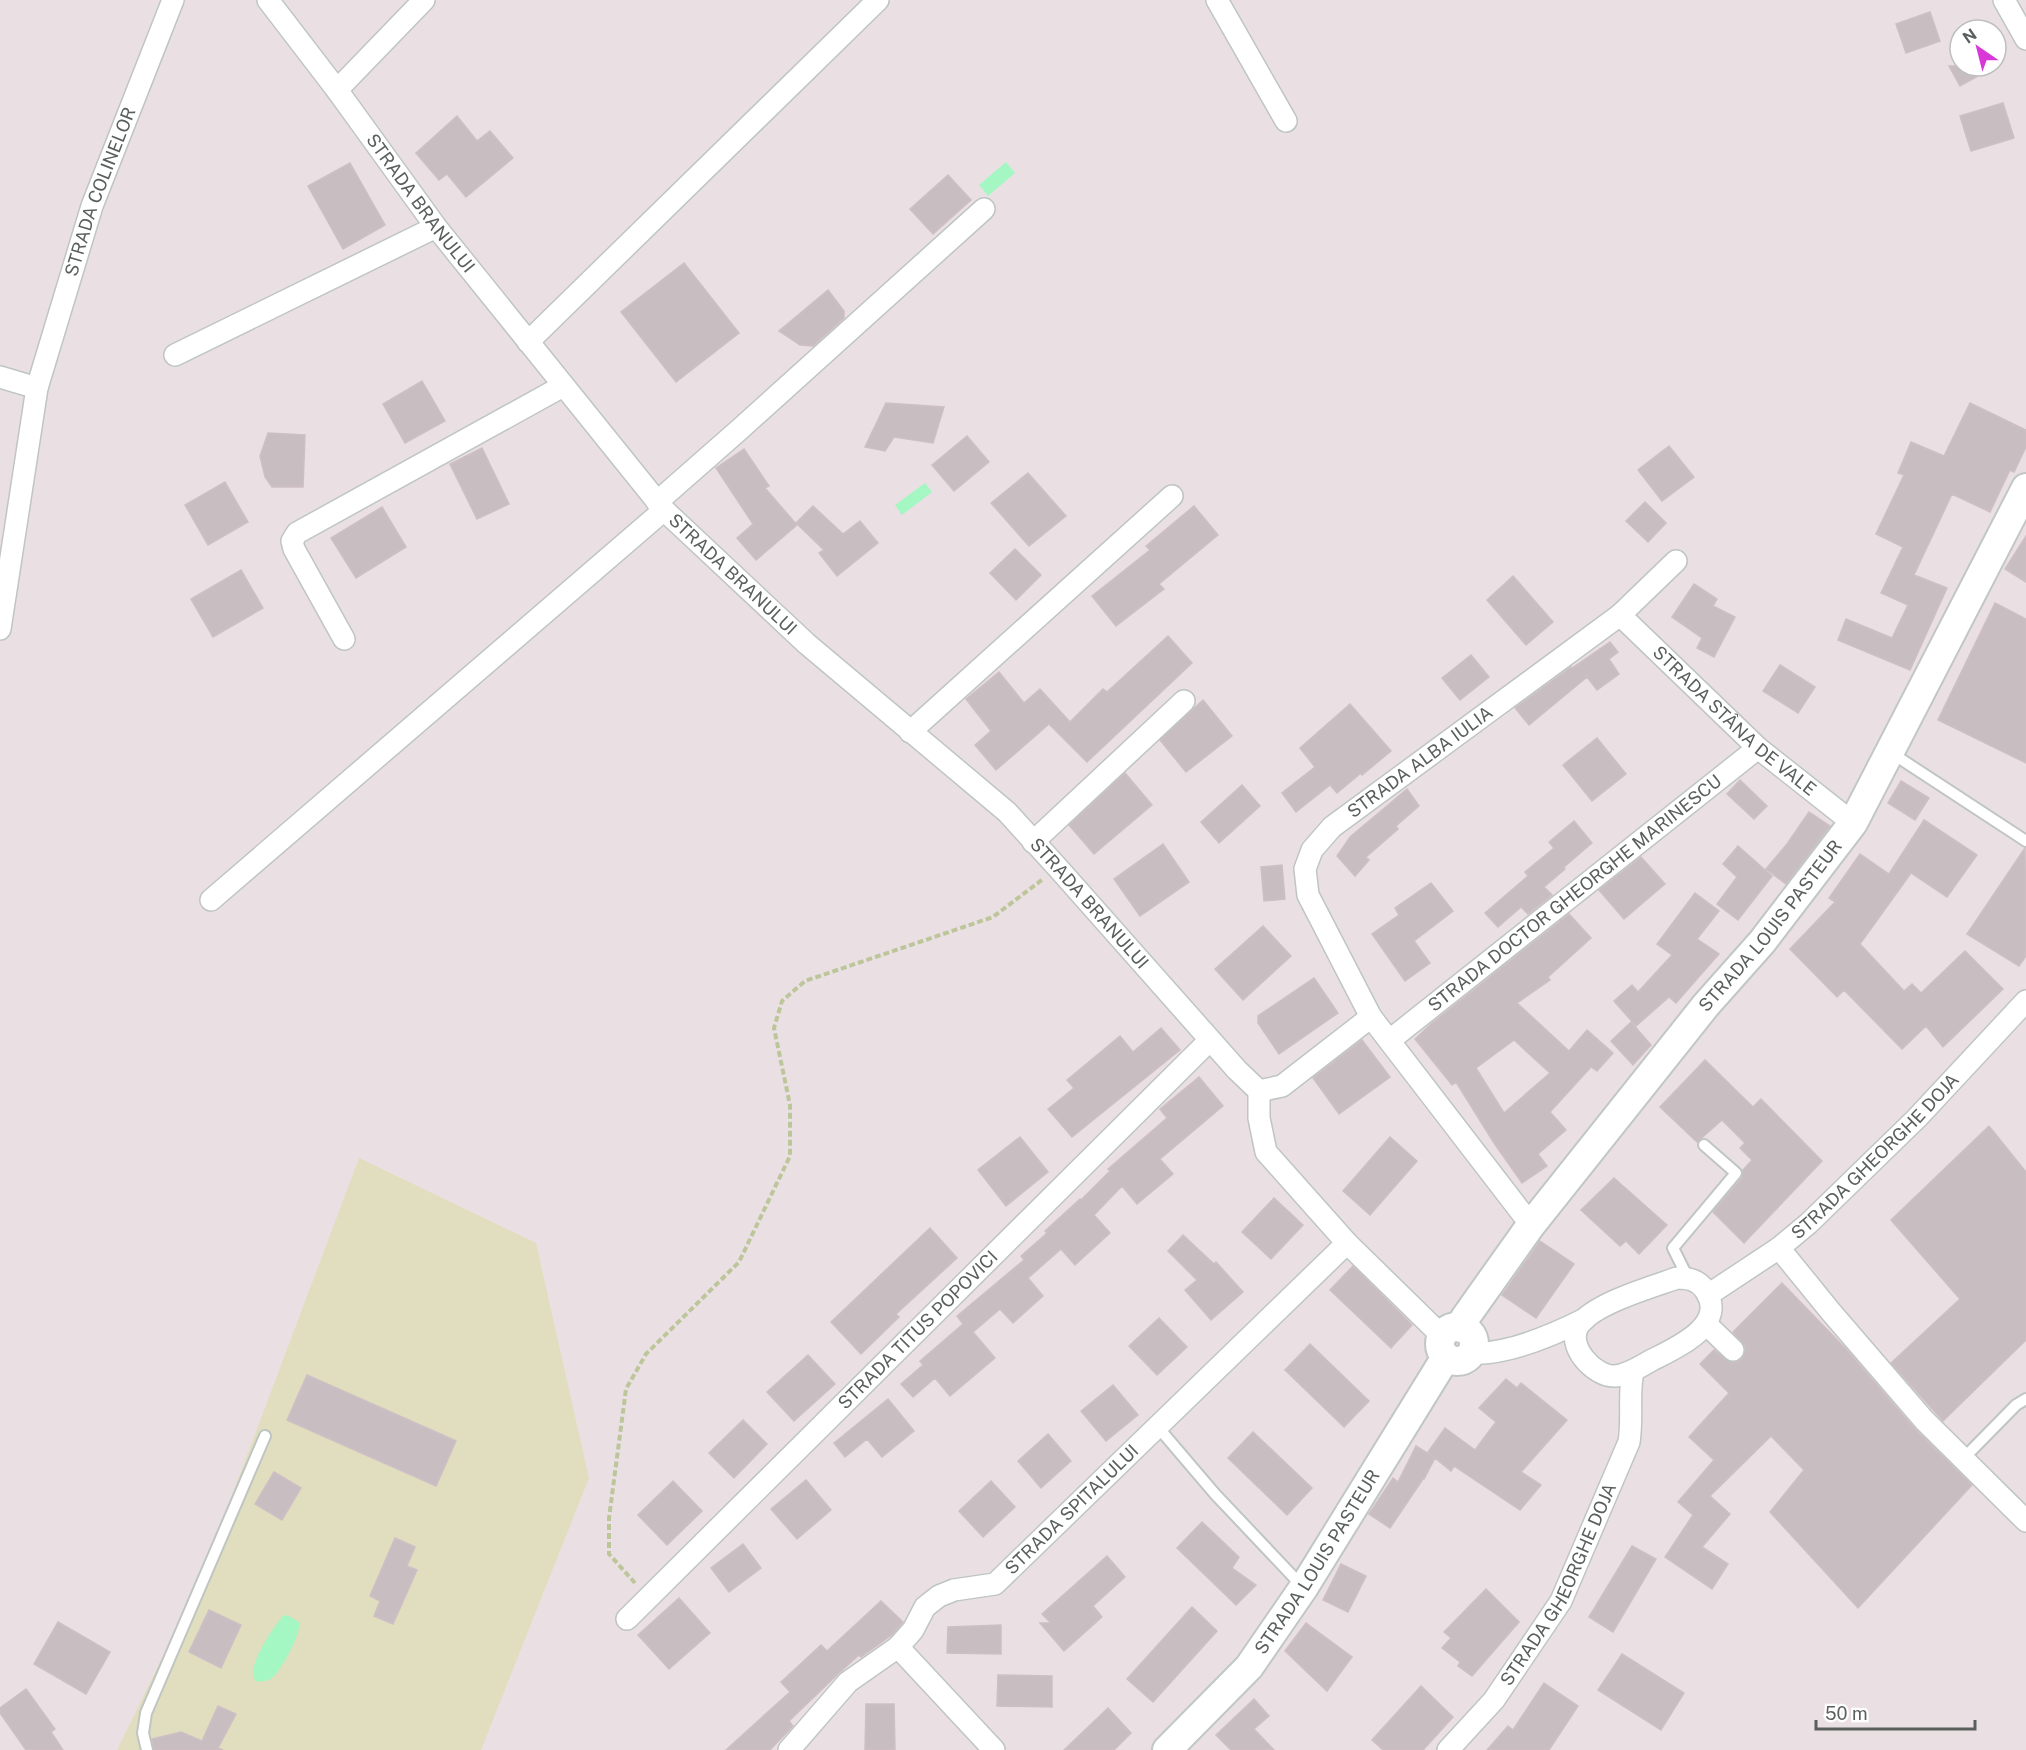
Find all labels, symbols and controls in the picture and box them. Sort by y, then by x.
north arrow [1948,18,2008,78]
text: N [1959,25,1980,47]
street label: STRADA COLINELOR [60,104,140,279]
street label: STRADA BRANULUI [362,130,479,276]
street label: STRADA BRANULUI [665,509,801,639]
street label: STRADA STÂNA DE VALE [1649,641,1820,800]
street label: STRADA ALBA IULIA [1343,701,1497,822]
street label: STRADA DOCTOR GHEORGHE MARINESCU [1424,770,1725,1016]
street label: STRADA BRANULUI [1026,834,1153,973]
street label: STRADA LOUIS PASTEUR [1694,836,1846,1016]
street label: STRADA GHEORGHE DOJA [1787,1069,1963,1243]
street label: STRADA TITUS POPOVICI [833,1246,1002,1413]
street label: STRADA SPITALULUI [1000,1440,1142,1579]
street label: STRADA LOUIS PASTEUR [1250,1466,1384,1658]
street label: STRADA GHEORGHE DOJA [1496,1480,1620,1689]
scale bar [1816,1693,1975,1731]
text: 50 m [1825,1703,1868,1724]

